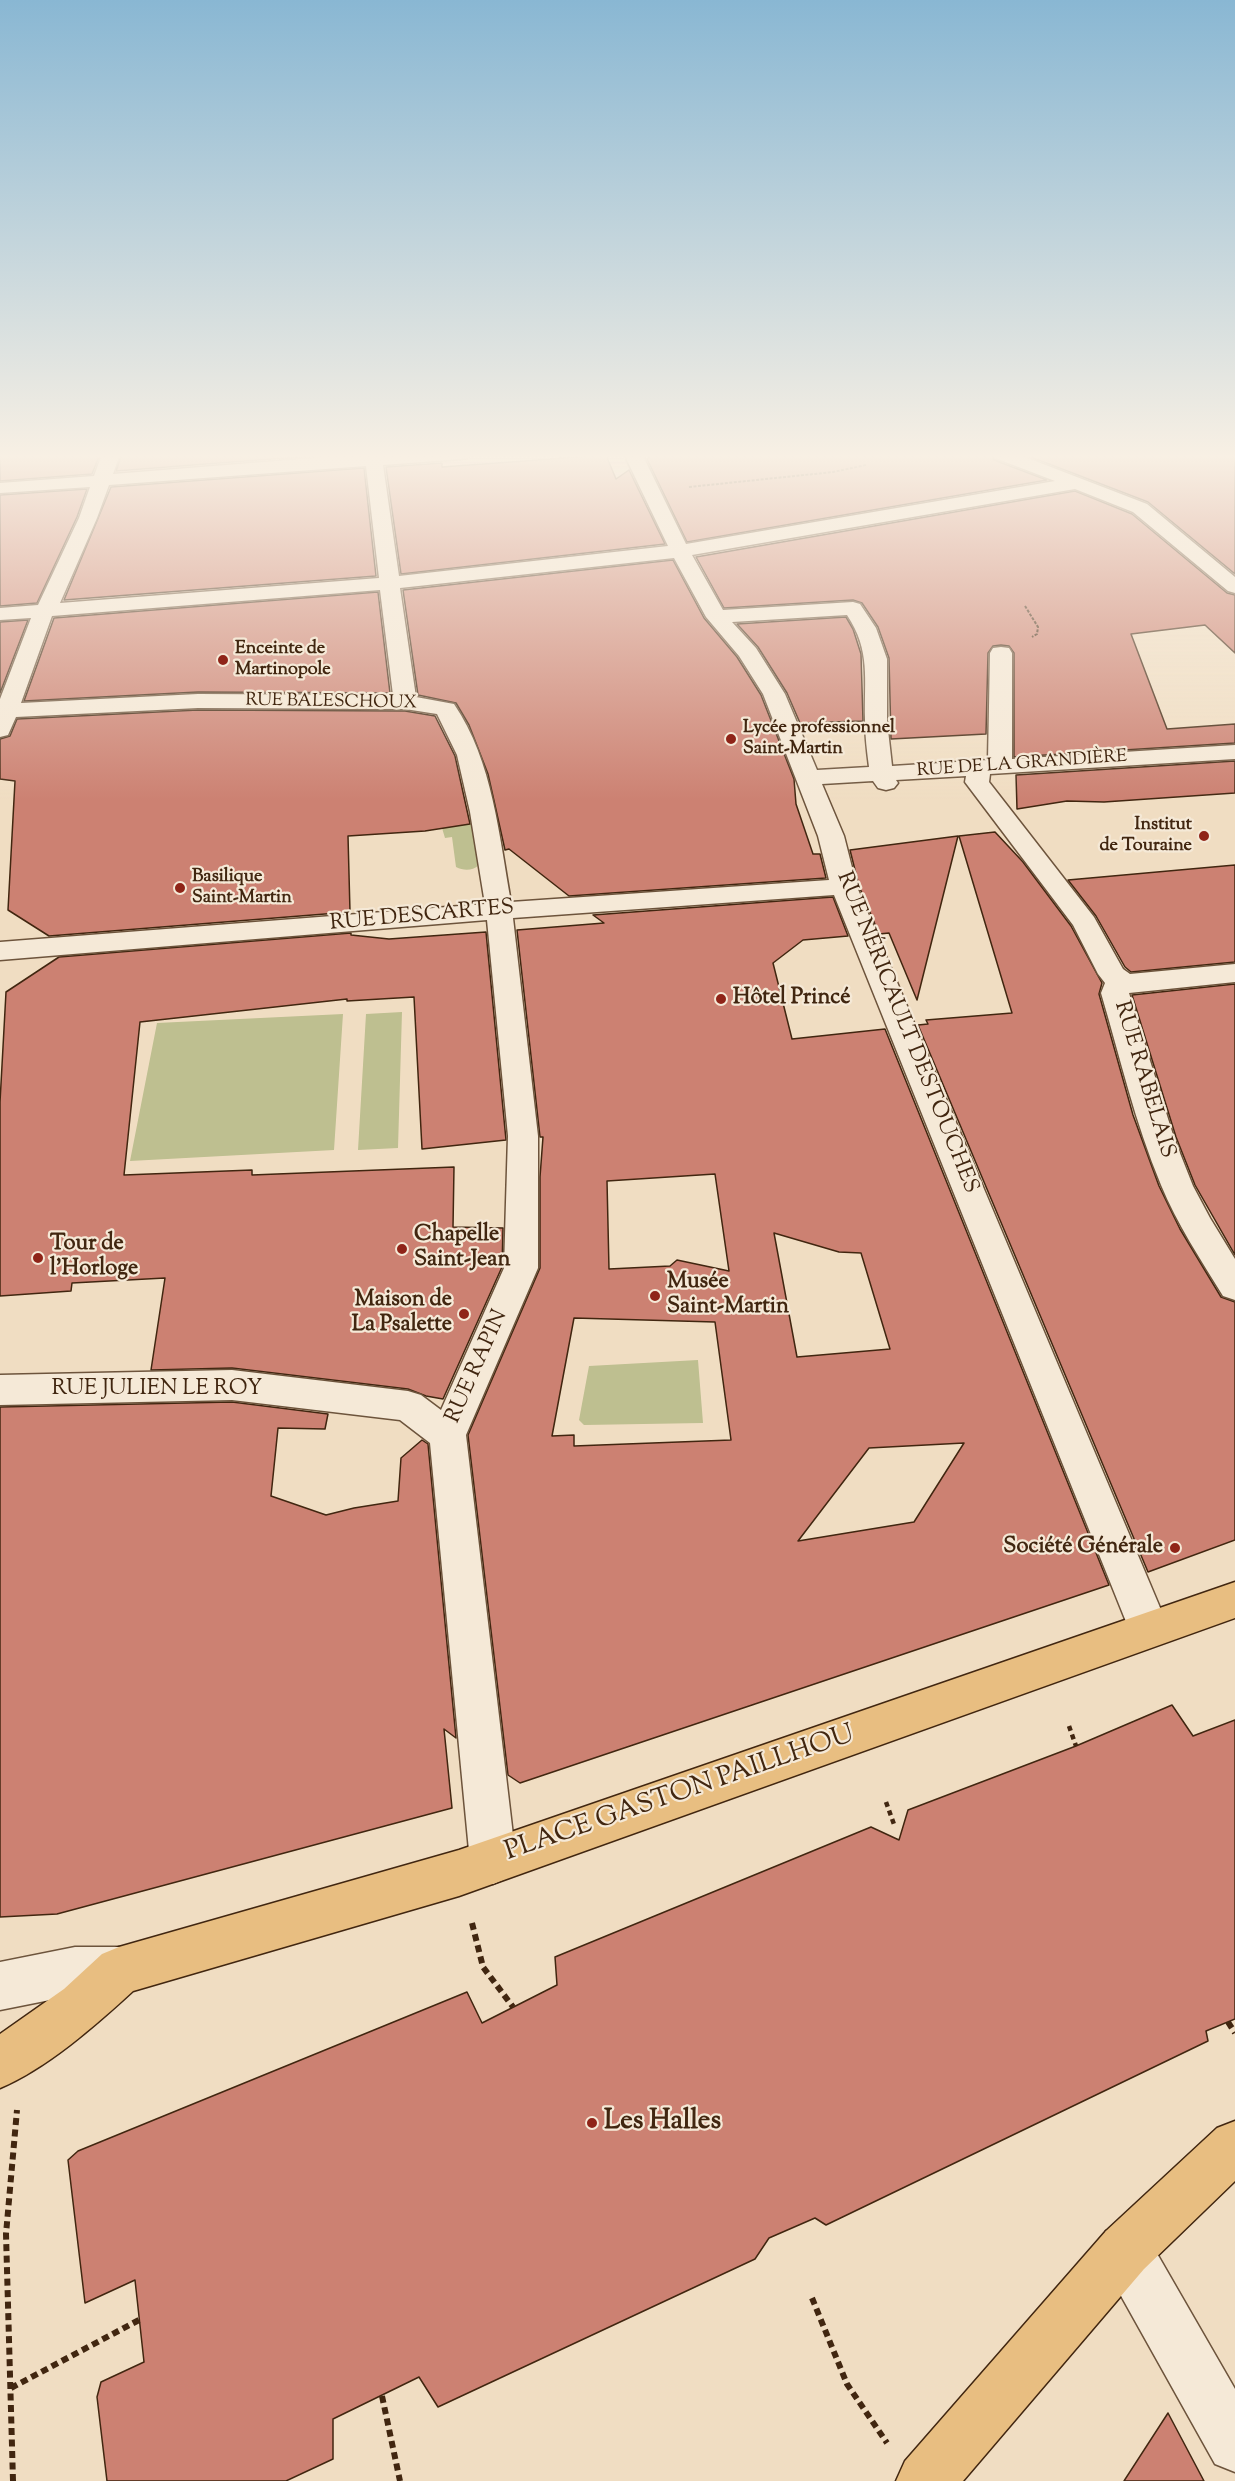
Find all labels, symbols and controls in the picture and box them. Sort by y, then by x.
place label: Enceinte de Martinopole [235,639,331,682]
marker: Enceinte de Martinopole [216,653,230,667]
street label: RUE BALESCHOUX [245,691,417,715]
place label: Lycée professionnel Saint-Martin [743,718,895,760]
marker: Lycée professionnel Saint-Martin [724,732,738,746]
street label: RUE DE LA GRANDIÈRE [916,747,1128,783]
place label: Institut de Touraine [1099,815,1192,858]
marker: Institut de Touraine [1197,829,1211,843]
place label: Basilique Saint-Martin [192,867,292,910]
street label: RUE NÉRICAULT DESTOUCHES [829,868,983,1198]
marker: Basilique Saint-Martin [173,881,187,895]
street label: RUE DESCARTES [329,896,515,938]
place label: Hôtel Princé [733,986,850,1012]
marker: Hôtel Princé [714,992,728,1006]
street label: RUE RABELAIS [1107,998,1179,1162]
place label: Chapelle Saint-Jean [414,1223,510,1274]
place label: Tour de l'Horloge [50,1232,138,1284]
marker: Chapelle Saint-Jean [395,1242,409,1256]
marker: Tour de l'Horloge [31,1251,45,1265]
place label: Musée Saint-Martin [667,1270,789,1322]
place label: Maison de La Psalette [352,1288,452,1340]
marker: Musée Saint-Martin [648,1289,662,1303]
street label: RUE RAPIN [441,1306,515,1428]
marker: Maison de La Psalette [457,1307,471,1321]
street label: RUE JULIEN LE ROY [52,1377,262,1403]
place label: Société Générale [1003,1535,1163,1561]
marker: Société Générale [1168,1541,1182,1555]
street label: PLACE GASTON PAILLHOU [501,1720,859,1870]
place label: Les Halles [604,2107,721,2139]
marker: Les Halles [585,2116,599,2130]

